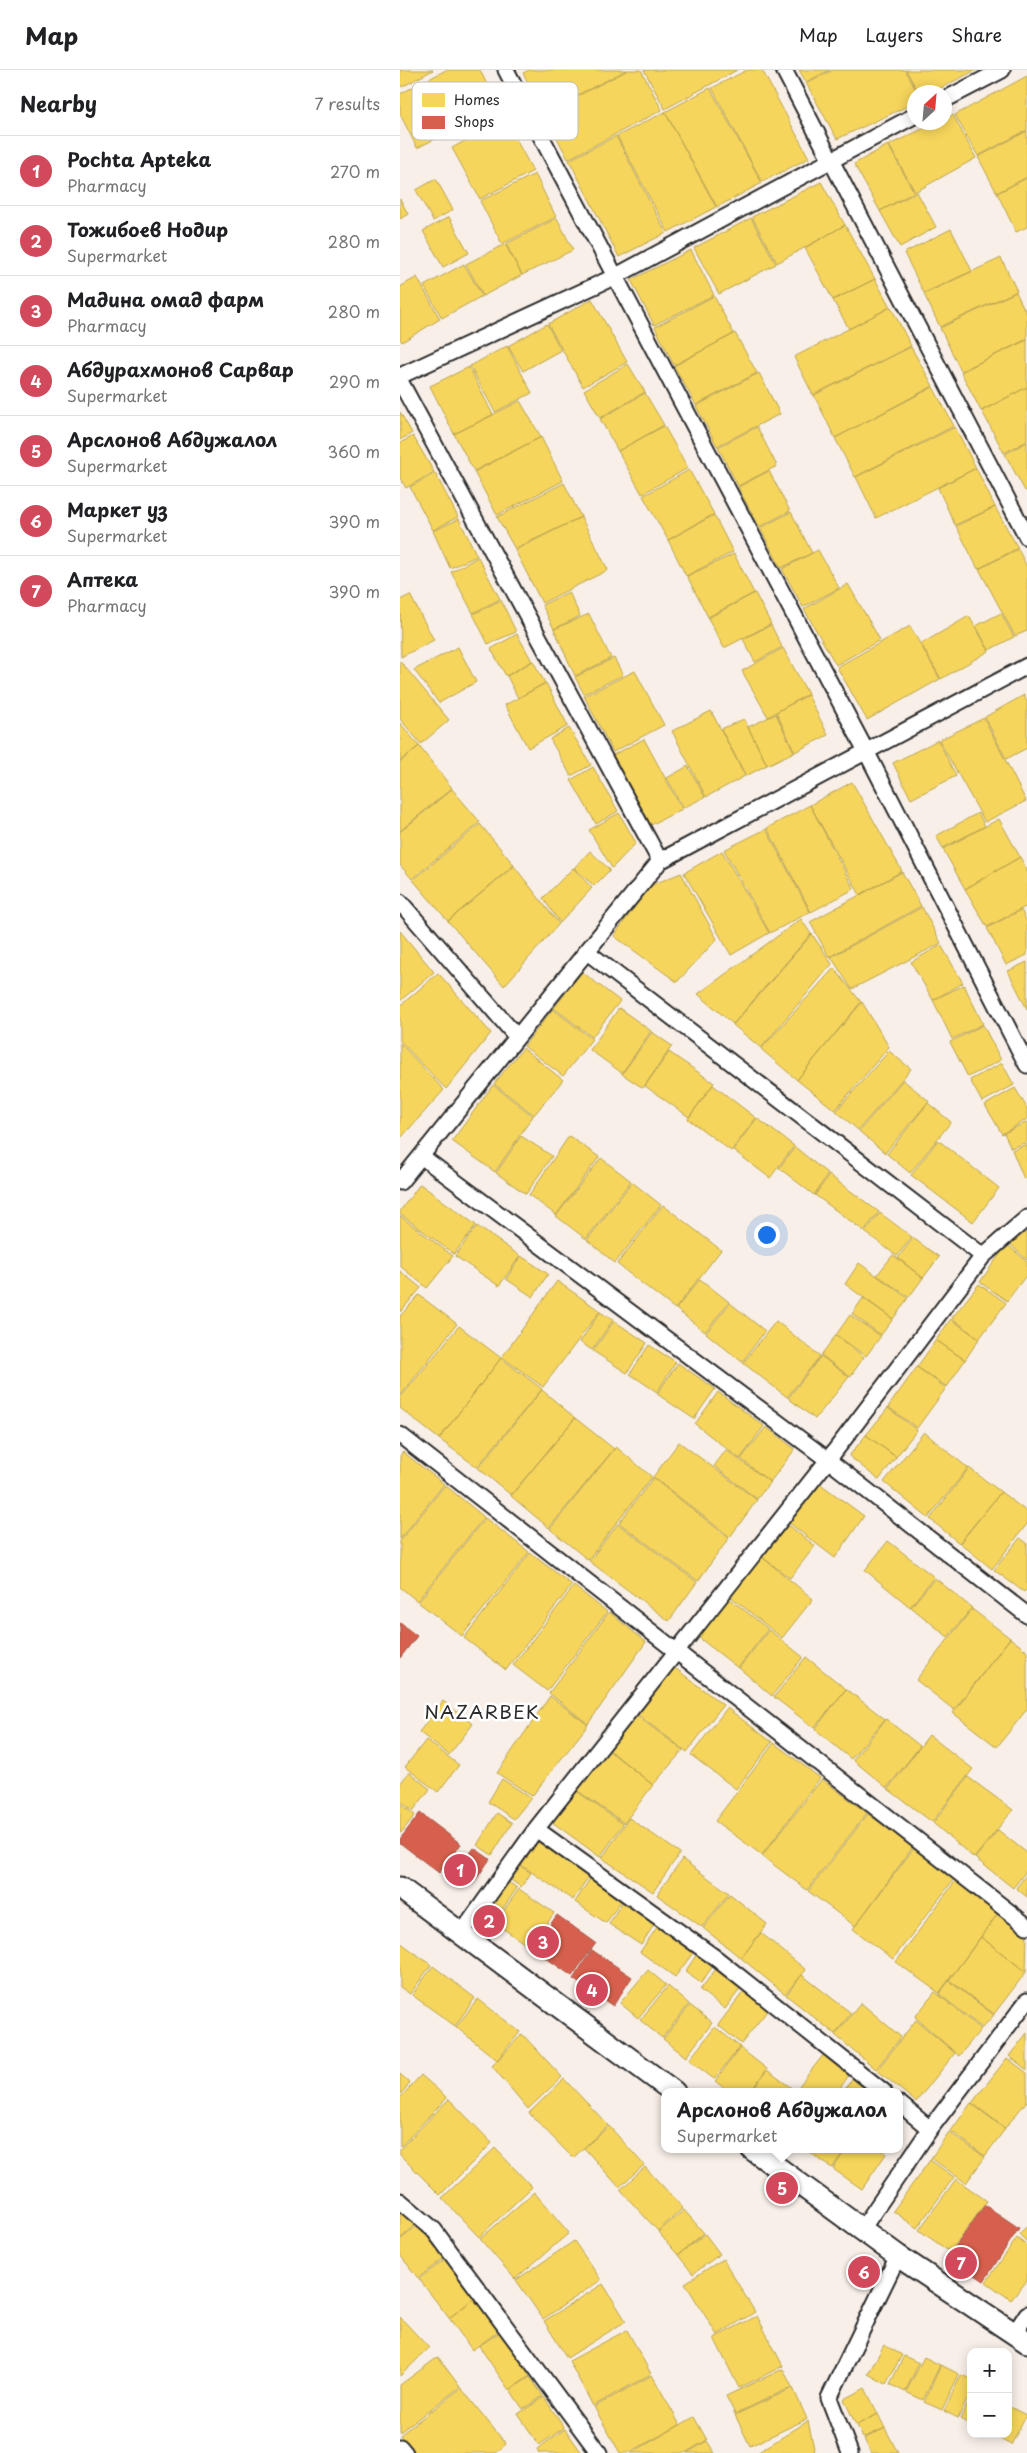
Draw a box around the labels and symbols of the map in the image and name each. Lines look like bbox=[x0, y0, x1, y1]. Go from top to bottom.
legend bbox=[412, 82, 578, 140]
north arrow bbox=[907, 85, 952, 130]
text: Homes bbox=[454, 89, 500, 110]
text: Shops bbox=[454, 111, 494, 132]
your location bbox=[754, 1222, 780, 1248]
district label: NAZARBEK bbox=[424, 1697, 540, 1725]
pin: 1 bbox=[444, 1851, 476, 1889]
pin: 2 bbox=[473, 1902, 505, 1940]
pin: 3 bbox=[527, 1923, 559, 1961]
pin: 4 bbox=[576, 1971, 608, 2009]
pin: 5 bbox=[766, 2169, 798, 2207]
pin: 7 bbox=[945, 2244, 977, 2282]
pin: 6 bbox=[848, 2253, 880, 2291]

